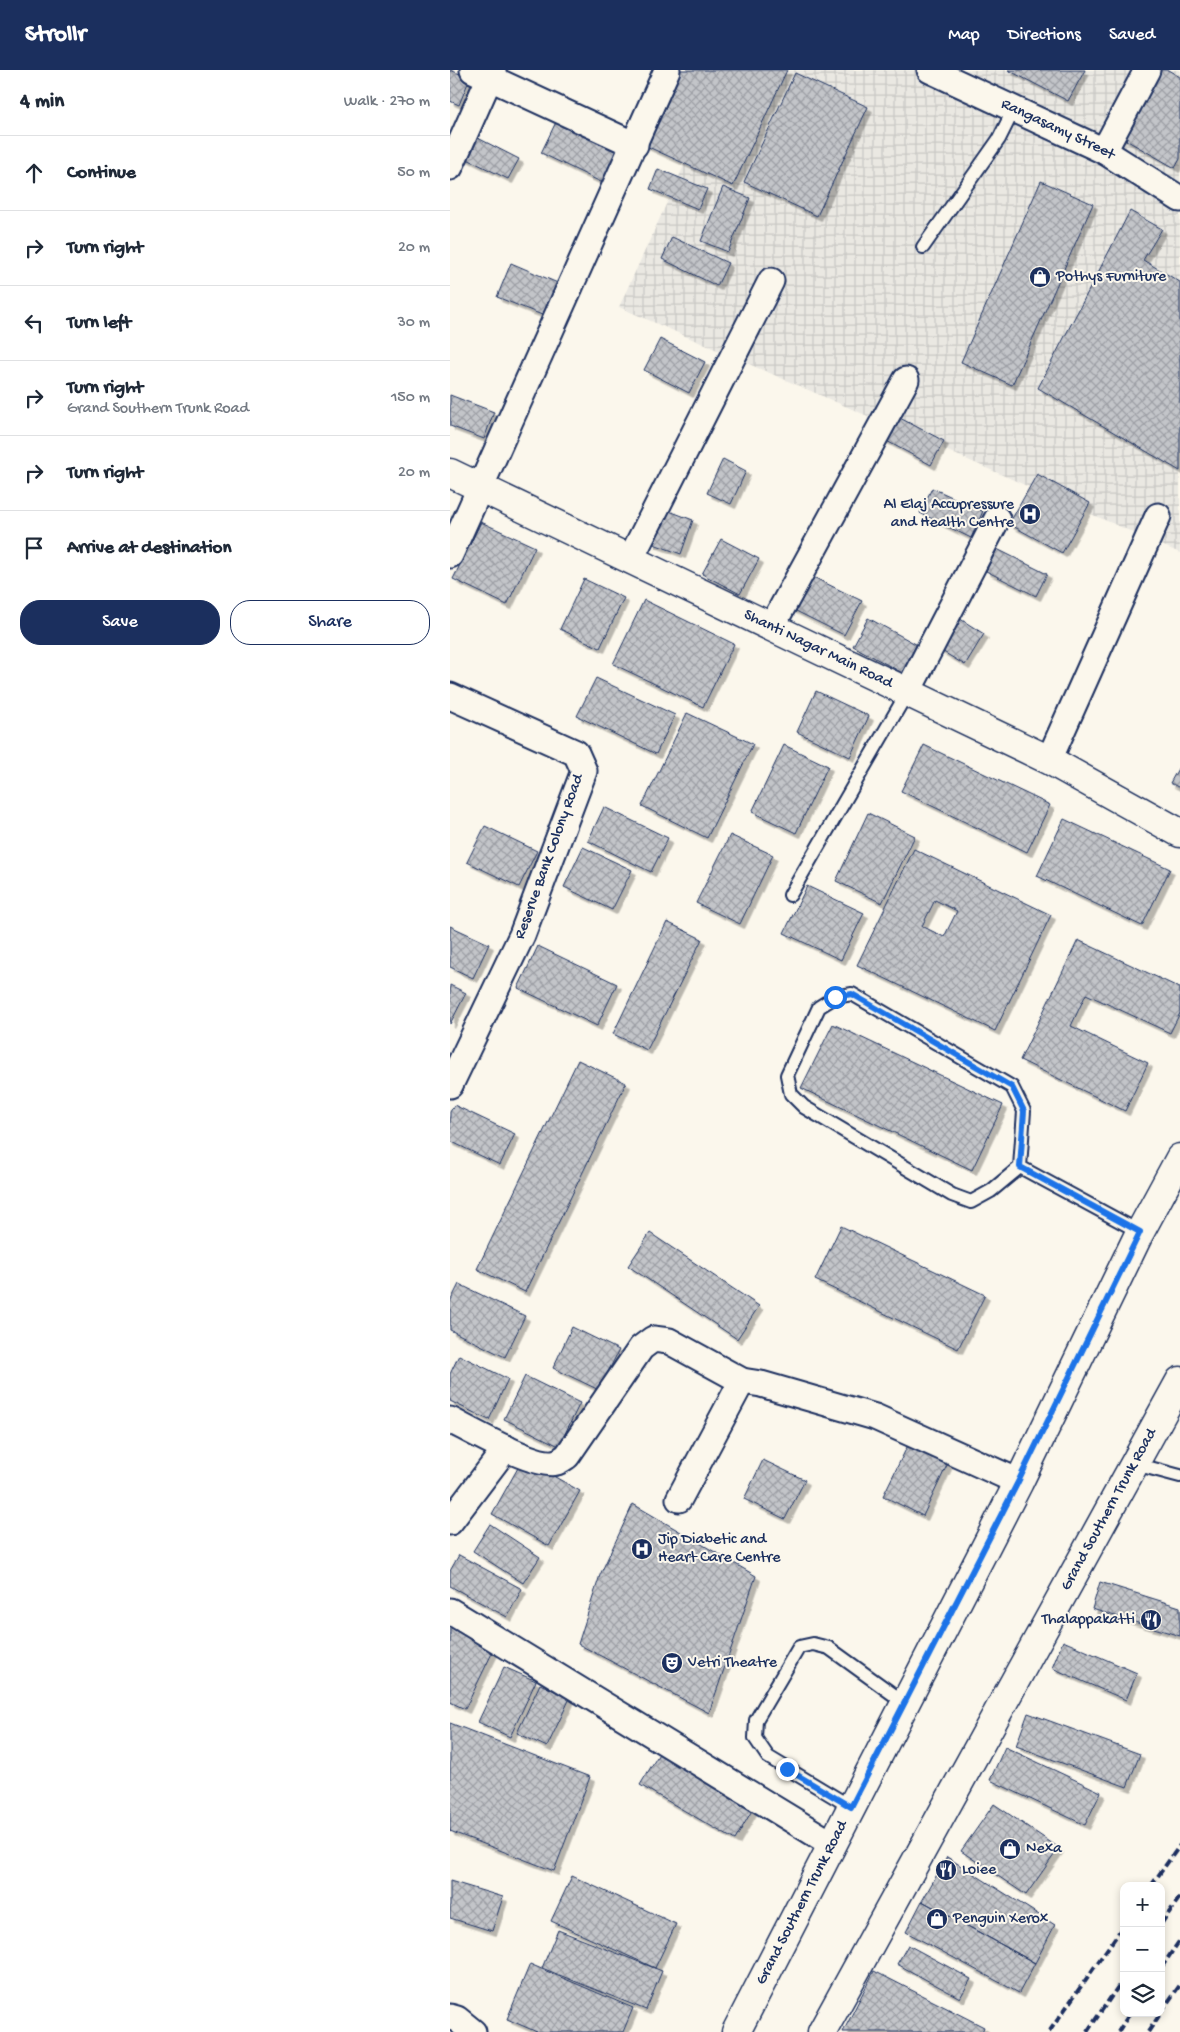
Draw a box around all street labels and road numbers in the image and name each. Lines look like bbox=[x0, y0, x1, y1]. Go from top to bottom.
street label: Rangasamy Street bbox=[998, 95, 1119, 166]
street label: Shanti Nagar Main Road bbox=[740, 606, 897, 694]
street label: Reserve Bank Colony Road bbox=[511, 770, 589, 942]
street label: Grand Southern Trunk Road bbox=[1057, 1424, 1162, 1594]
street label: Grand Southern Trunk Road bbox=[752, 1816, 853, 1988]

